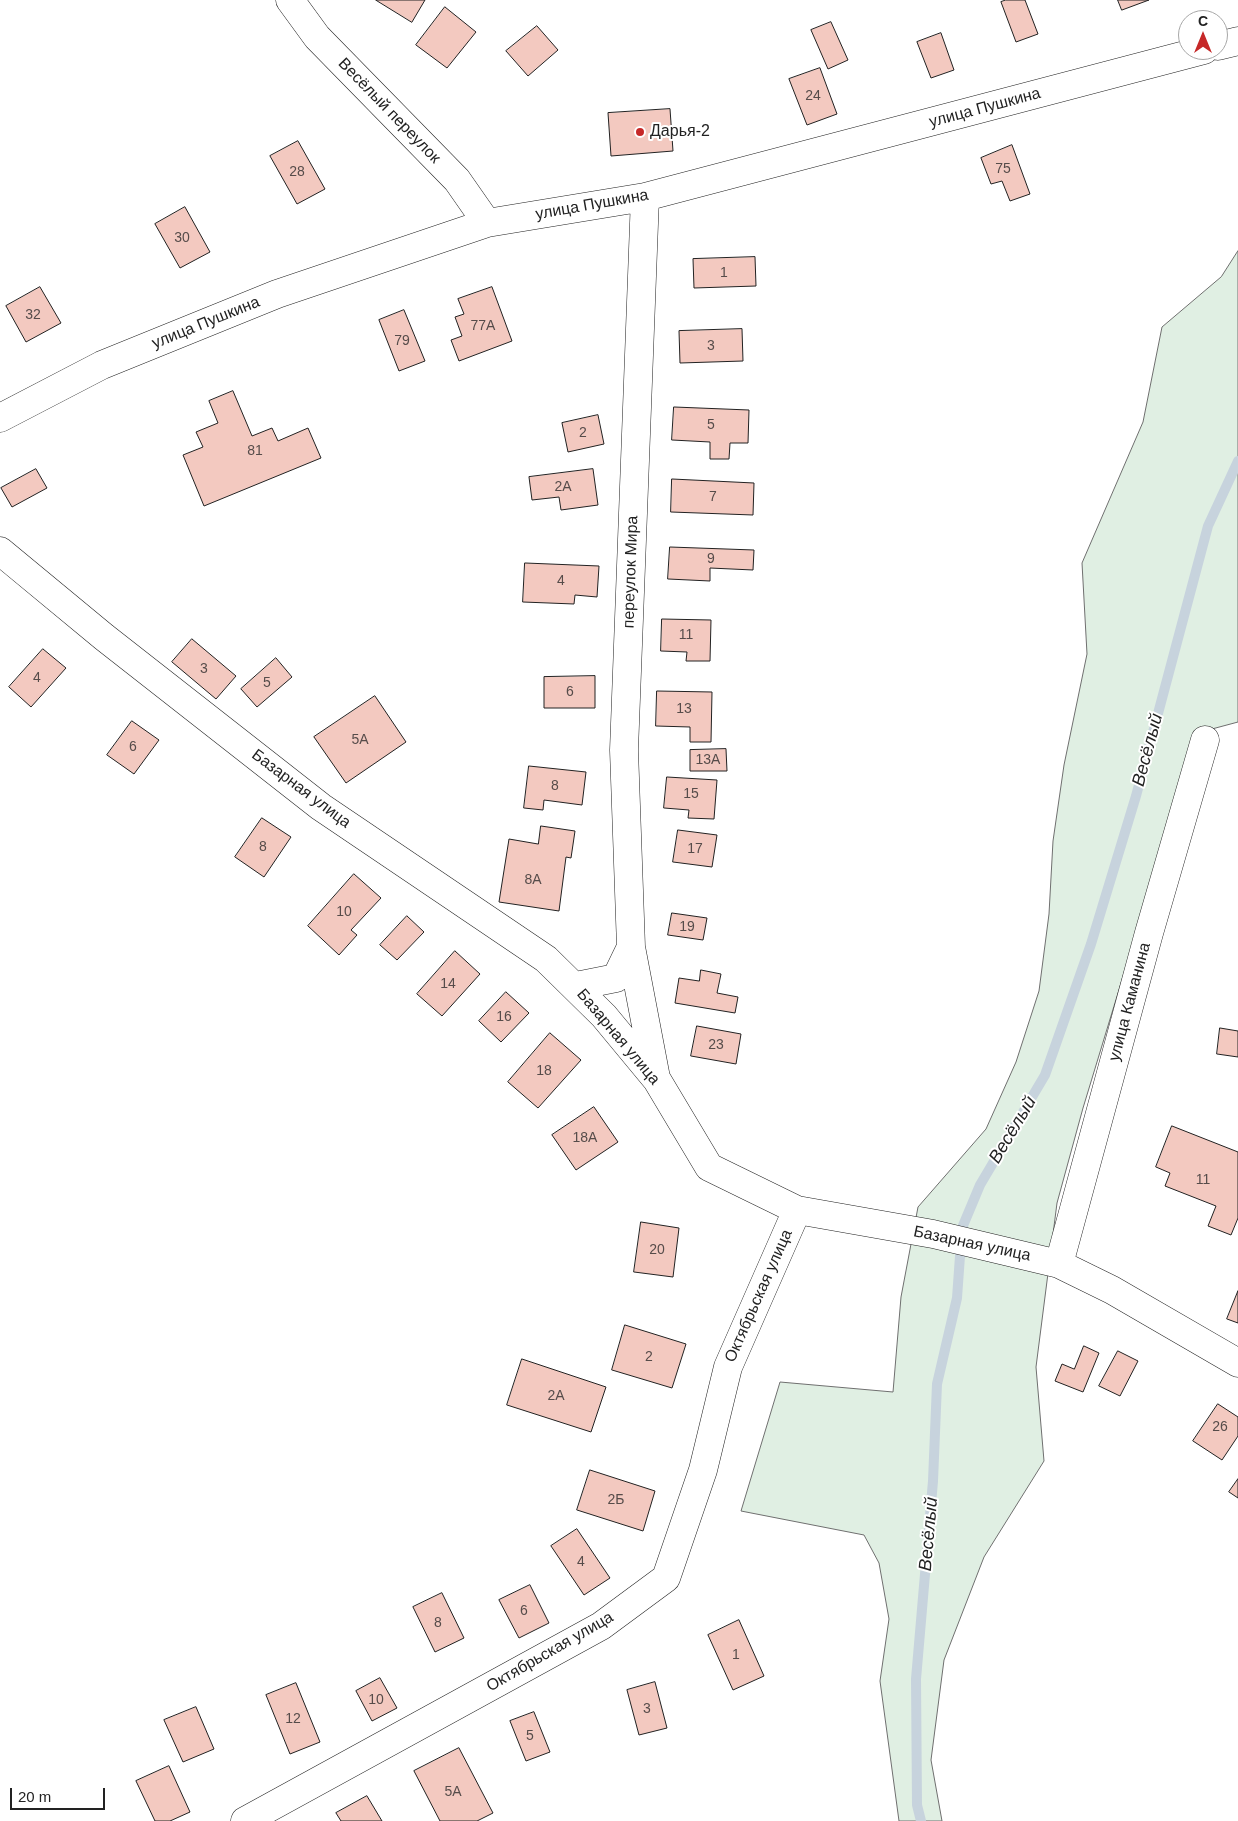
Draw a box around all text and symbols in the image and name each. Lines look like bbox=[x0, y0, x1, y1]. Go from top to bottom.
north arrow bbox=[1178, 10, 1228, 60]
text: С bbox=[1198, 13, 1208, 29]
street label: Весёлый переулок bbox=[334, 54, 444, 168]
street label: улица Пушкина bbox=[927, 84, 1043, 132]
house number: 24 bbox=[805, 88, 821, 104]
place label: Дарья-2 bbox=[650, 122, 710, 142]
marker: Дарья-2 bbox=[634, 126, 646, 138]
house number: 75 bbox=[995, 161, 1011, 177]
house number: 28 bbox=[289, 164, 305, 180]
street label: улица Пушкина bbox=[534, 186, 650, 224]
house number: 30 bbox=[174, 230, 190, 246]
house number: 1 bbox=[720, 265, 728, 281]
street label: улица Пушкина bbox=[149, 293, 263, 353]
house number: 32 bbox=[25, 307, 41, 323]
house number: 77А bbox=[471, 318, 495, 334]
house number: 79 bbox=[394, 333, 410, 349]
house number: 3 bbox=[707, 338, 715, 354]
house number: 5 bbox=[707, 417, 715, 433]
house number: 2 bbox=[579, 425, 587, 441]
house number: 81 bbox=[247, 443, 263, 459]
house number: 2А bbox=[554, 479, 572, 495]
house number: 7 bbox=[709, 489, 717, 505]
street label: переулок Мира bbox=[619, 515, 643, 629]
house number: 9 bbox=[707, 551, 715, 567]
house number: 4 bbox=[557, 573, 565, 589]
house number: 11 bbox=[679, 627, 693, 643]
house number: 3 bbox=[200, 661, 208, 677]
house number: 4 bbox=[33, 670, 41, 686]
house number: 5 bbox=[263, 675, 271, 691]
house number: 6 bbox=[566, 684, 574, 700]
house number: 13 bbox=[676, 701, 692, 717]
water label: Весёлый bbox=[1128, 711, 1168, 789]
house number: 5А bbox=[351, 732, 369, 748]
house number: 6 bbox=[129, 739, 137, 755]
street label: Базарная улица bbox=[248, 745, 354, 833]
house number: 13А bbox=[696, 752, 720, 768]
house number: 8 bbox=[551, 778, 559, 794]
house number: 15 bbox=[683, 786, 699, 802]
house number: 8 bbox=[259, 839, 267, 855]
house number: 17 bbox=[687, 841, 703, 857]
house number: 8А bbox=[524, 872, 542, 888]
house number: 10 bbox=[336, 904, 352, 920]
house number: 19 bbox=[679, 919, 695, 935]
street label: улица Каманина bbox=[1105, 941, 1155, 1063]
house number: 14 bbox=[440, 976, 456, 992]
street label: Базарная улица bbox=[572, 985, 664, 1089]
house number: 16 bbox=[496, 1009, 512, 1025]
house number: 23 bbox=[708, 1037, 724, 1053]
house number: 18 bbox=[536, 1063, 552, 1079]
water label: Весёлый bbox=[985, 1093, 1041, 1167]
house number: 18А bbox=[573, 1130, 597, 1146]
house number: 11 bbox=[1196, 1172, 1210, 1188]
street label: Базарная улица bbox=[912, 1222, 1032, 1266]
street label: Октябрьская улица bbox=[721, 1227, 797, 1365]
house number: 20 bbox=[649, 1242, 665, 1258]
house number: 2 bbox=[645, 1349, 653, 1365]
house number: 2А bbox=[547, 1388, 565, 1404]
house number: 26 bbox=[1212, 1419, 1228, 1435]
house number: 2Б bbox=[608, 1492, 624, 1508]
water label: Весёлый bbox=[915, 1496, 943, 1572]
house number: 4 bbox=[577, 1554, 585, 1570]
house number: 6 bbox=[520, 1603, 528, 1619]
street label: Октябрьская улица bbox=[483, 1608, 617, 1696]
house number: 8 bbox=[434, 1615, 442, 1631]
house number: 1 bbox=[732, 1647, 740, 1663]
house number: 10 bbox=[368, 1692, 384, 1708]
house number: 3 bbox=[643, 1701, 651, 1717]
house number: 12 bbox=[285, 1711, 301, 1727]
house number: 5 bbox=[526, 1728, 534, 1744]
scale bar bbox=[12, 1778, 108, 1810]
house number: 5А bbox=[444, 1784, 462, 1800]
text: 20 m bbox=[18, 1788, 51, 1805]

